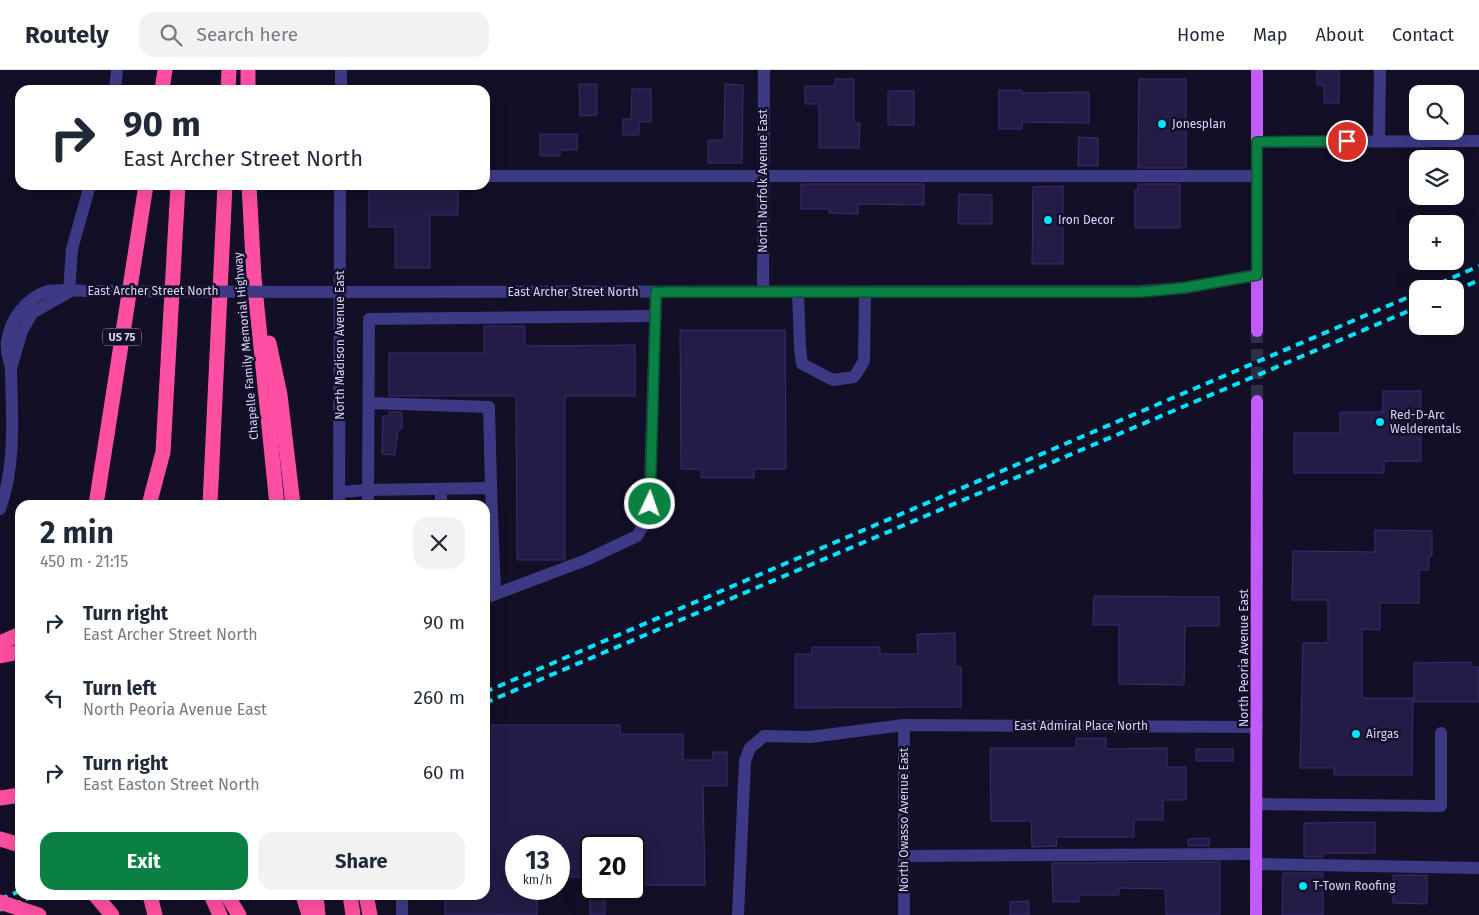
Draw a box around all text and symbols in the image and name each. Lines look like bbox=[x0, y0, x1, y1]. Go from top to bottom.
search box bbox=[139, 12, 489, 57]
text: Routely bbox=[25, 21, 109, 49]
icon: search bbox=[157, 21, 185, 49]
text: Search here bbox=[197, 23, 298, 46]
text: Home bbox=[1177, 24, 1225, 46]
text: Map bbox=[1253, 24, 1287, 46]
text: About bbox=[1315, 24, 1364, 46]
text: Contact bbox=[1392, 24, 1454, 46]
map controls bbox=[1409, 85, 1464, 335]
button: search bbox=[1409, 85, 1464, 140]
text: 90 m bbox=[123, 103, 201, 145]
icon: right bbox=[40, 105, 105, 170]
street label: North Norfolk Avenue East bbox=[756, 109, 770, 253]
place label: Jonesplan bbox=[1172, 117, 1226, 131]
marker: Jonesplan bbox=[1156, 118, 1168, 130]
pin bbox=[1326, 120, 1368, 162]
icon: arrive bbox=[1333, 127, 1361, 155]
text: East Archer Street North bbox=[123, 145, 363, 172]
button: layers bbox=[1409, 150, 1464, 205]
place label: Iron Decor bbox=[1058, 213, 1115, 227]
marker: Iron Decor bbox=[1042, 214, 1054, 226]
button: + bbox=[1409, 215, 1464, 270]
street label: Chapelle Family Memorial Highway bbox=[231, 252, 261, 440]
street label: North Madison Avenue East bbox=[333, 270, 347, 420]
button: − bbox=[1409, 280, 1464, 335]
street label: East Archer Street North bbox=[87, 284, 219, 298]
street label: East Archer Street North bbox=[507, 285, 639, 299]
road number: US 75 bbox=[103, 328, 141, 346]
place label: Red-D-Arc Welderentals bbox=[1390, 408, 1462, 436]
marker: Red-D-Arc Welderentals bbox=[1374, 416, 1386, 428]
position arrow bbox=[623, 477, 675, 529]
text: 2 min bbox=[40, 515, 114, 551]
button: close bbox=[413, 517, 465, 569]
text: 450 m · 21:15 bbox=[40, 552, 128, 571]
street label: North Peoria Avenue East bbox=[1237, 588, 1251, 727]
text: Turn right bbox=[83, 602, 168, 625]
icon: right bbox=[40, 609, 68, 637]
text: 90 m bbox=[423, 611, 465, 634]
text: East Archer Street North bbox=[83, 625, 258, 644]
text: Turn left bbox=[83, 677, 157, 700]
icon: left bbox=[40, 684, 68, 712]
text: 260 m bbox=[414, 686, 465, 709]
text: North Peoria Avenue East bbox=[83, 700, 267, 719]
street label: East Admiral Place North bbox=[1014, 719, 1148, 733]
place label: Airgas bbox=[1366, 727, 1399, 741]
marker: Airgas bbox=[1350, 728, 1362, 740]
street label: North Owasso Avenue East bbox=[897, 747, 911, 892]
text: Turn right bbox=[83, 752, 168, 775]
icon: right bbox=[40, 759, 68, 787]
text: 60 m bbox=[423, 761, 465, 784]
text: East Easton Street North bbox=[83, 775, 260, 794]
button: Exit bbox=[40, 832, 248, 890]
button: Share bbox=[258, 832, 465, 890]
speed limit sign: 20 bbox=[580, 835, 645, 900]
text: 13 bbox=[525, 846, 550, 876]
text: km/h bbox=[523, 873, 552, 887]
place label: T-Town Roofing bbox=[1313, 879, 1396, 893]
marker: T-Town Roofing bbox=[1297, 880, 1309, 892]

